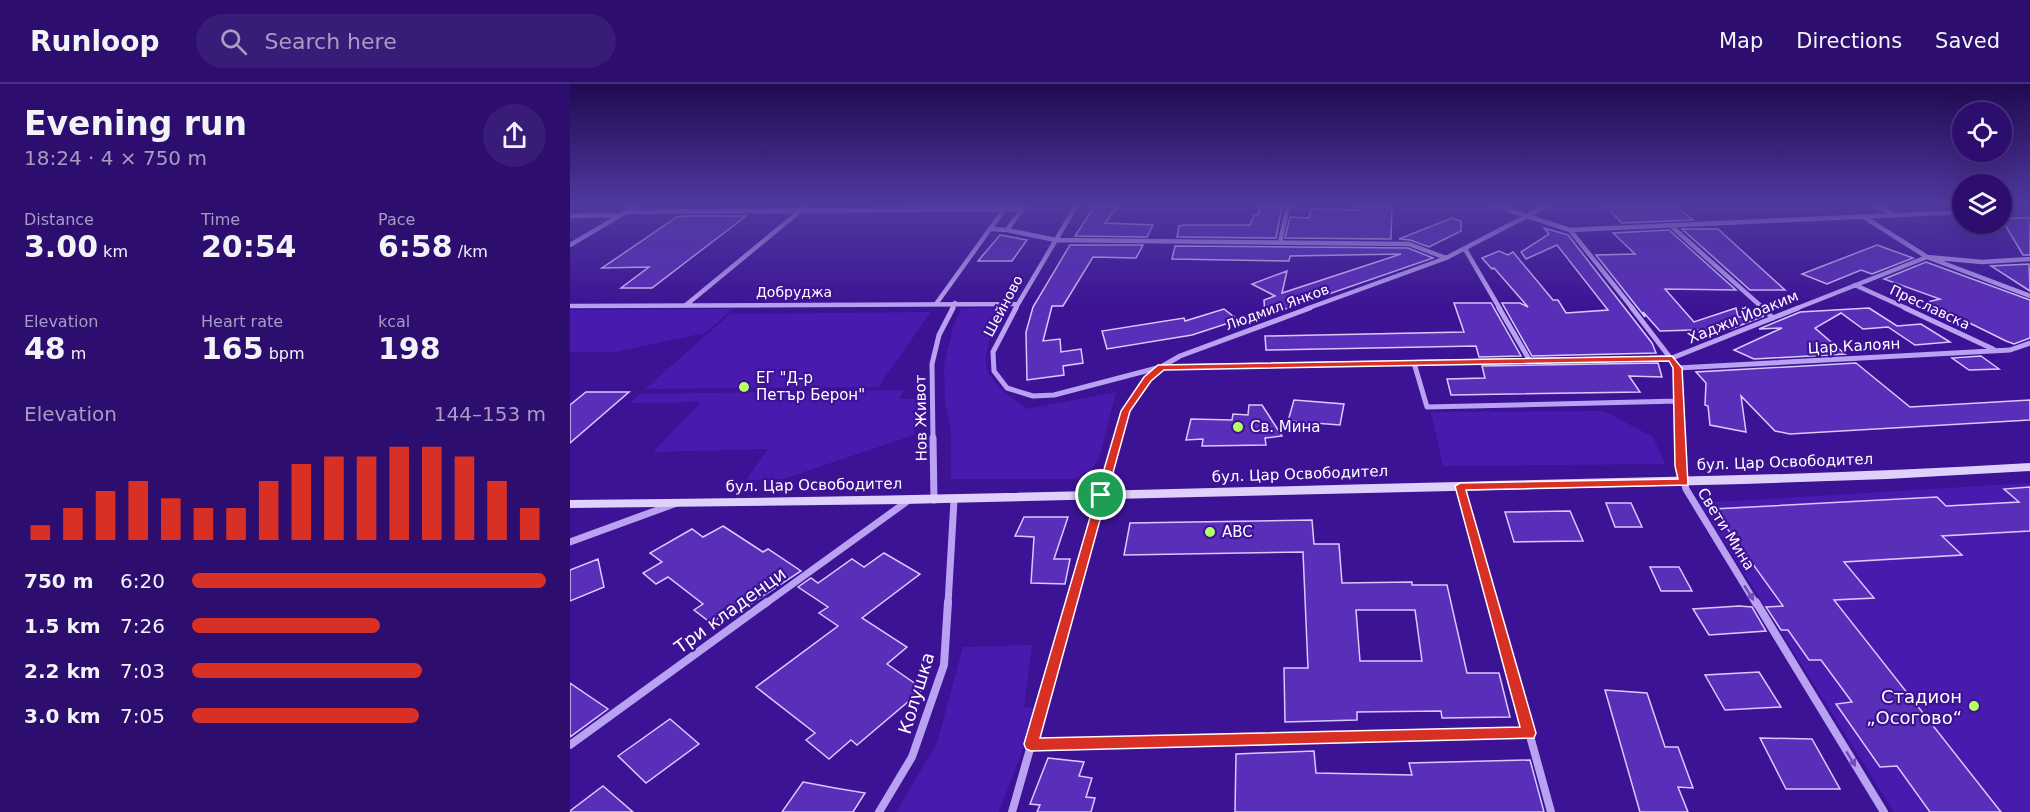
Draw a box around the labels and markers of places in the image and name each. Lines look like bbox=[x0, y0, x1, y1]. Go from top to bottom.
place label: ЕГ "Д-р Петър Берон" bbox=[756, 369, 865, 404]
marker: ЕГ "Д-р Петър Берон" bbox=[737, 380, 751, 394]
place label: Св. Мина bbox=[1250, 418, 1321, 436]
marker: Св. Мина bbox=[1231, 420, 1245, 434]
pin bbox=[1075, 469, 1126, 520]
place label: ABC bbox=[1222, 523, 1253, 541]
marker: ABC bbox=[1203, 525, 1217, 539]
place label: Стадион „Осогово“ bbox=[1866, 686, 1962, 728]
marker: Стадион „Осогово“ bbox=[1967, 699, 1981, 713]

